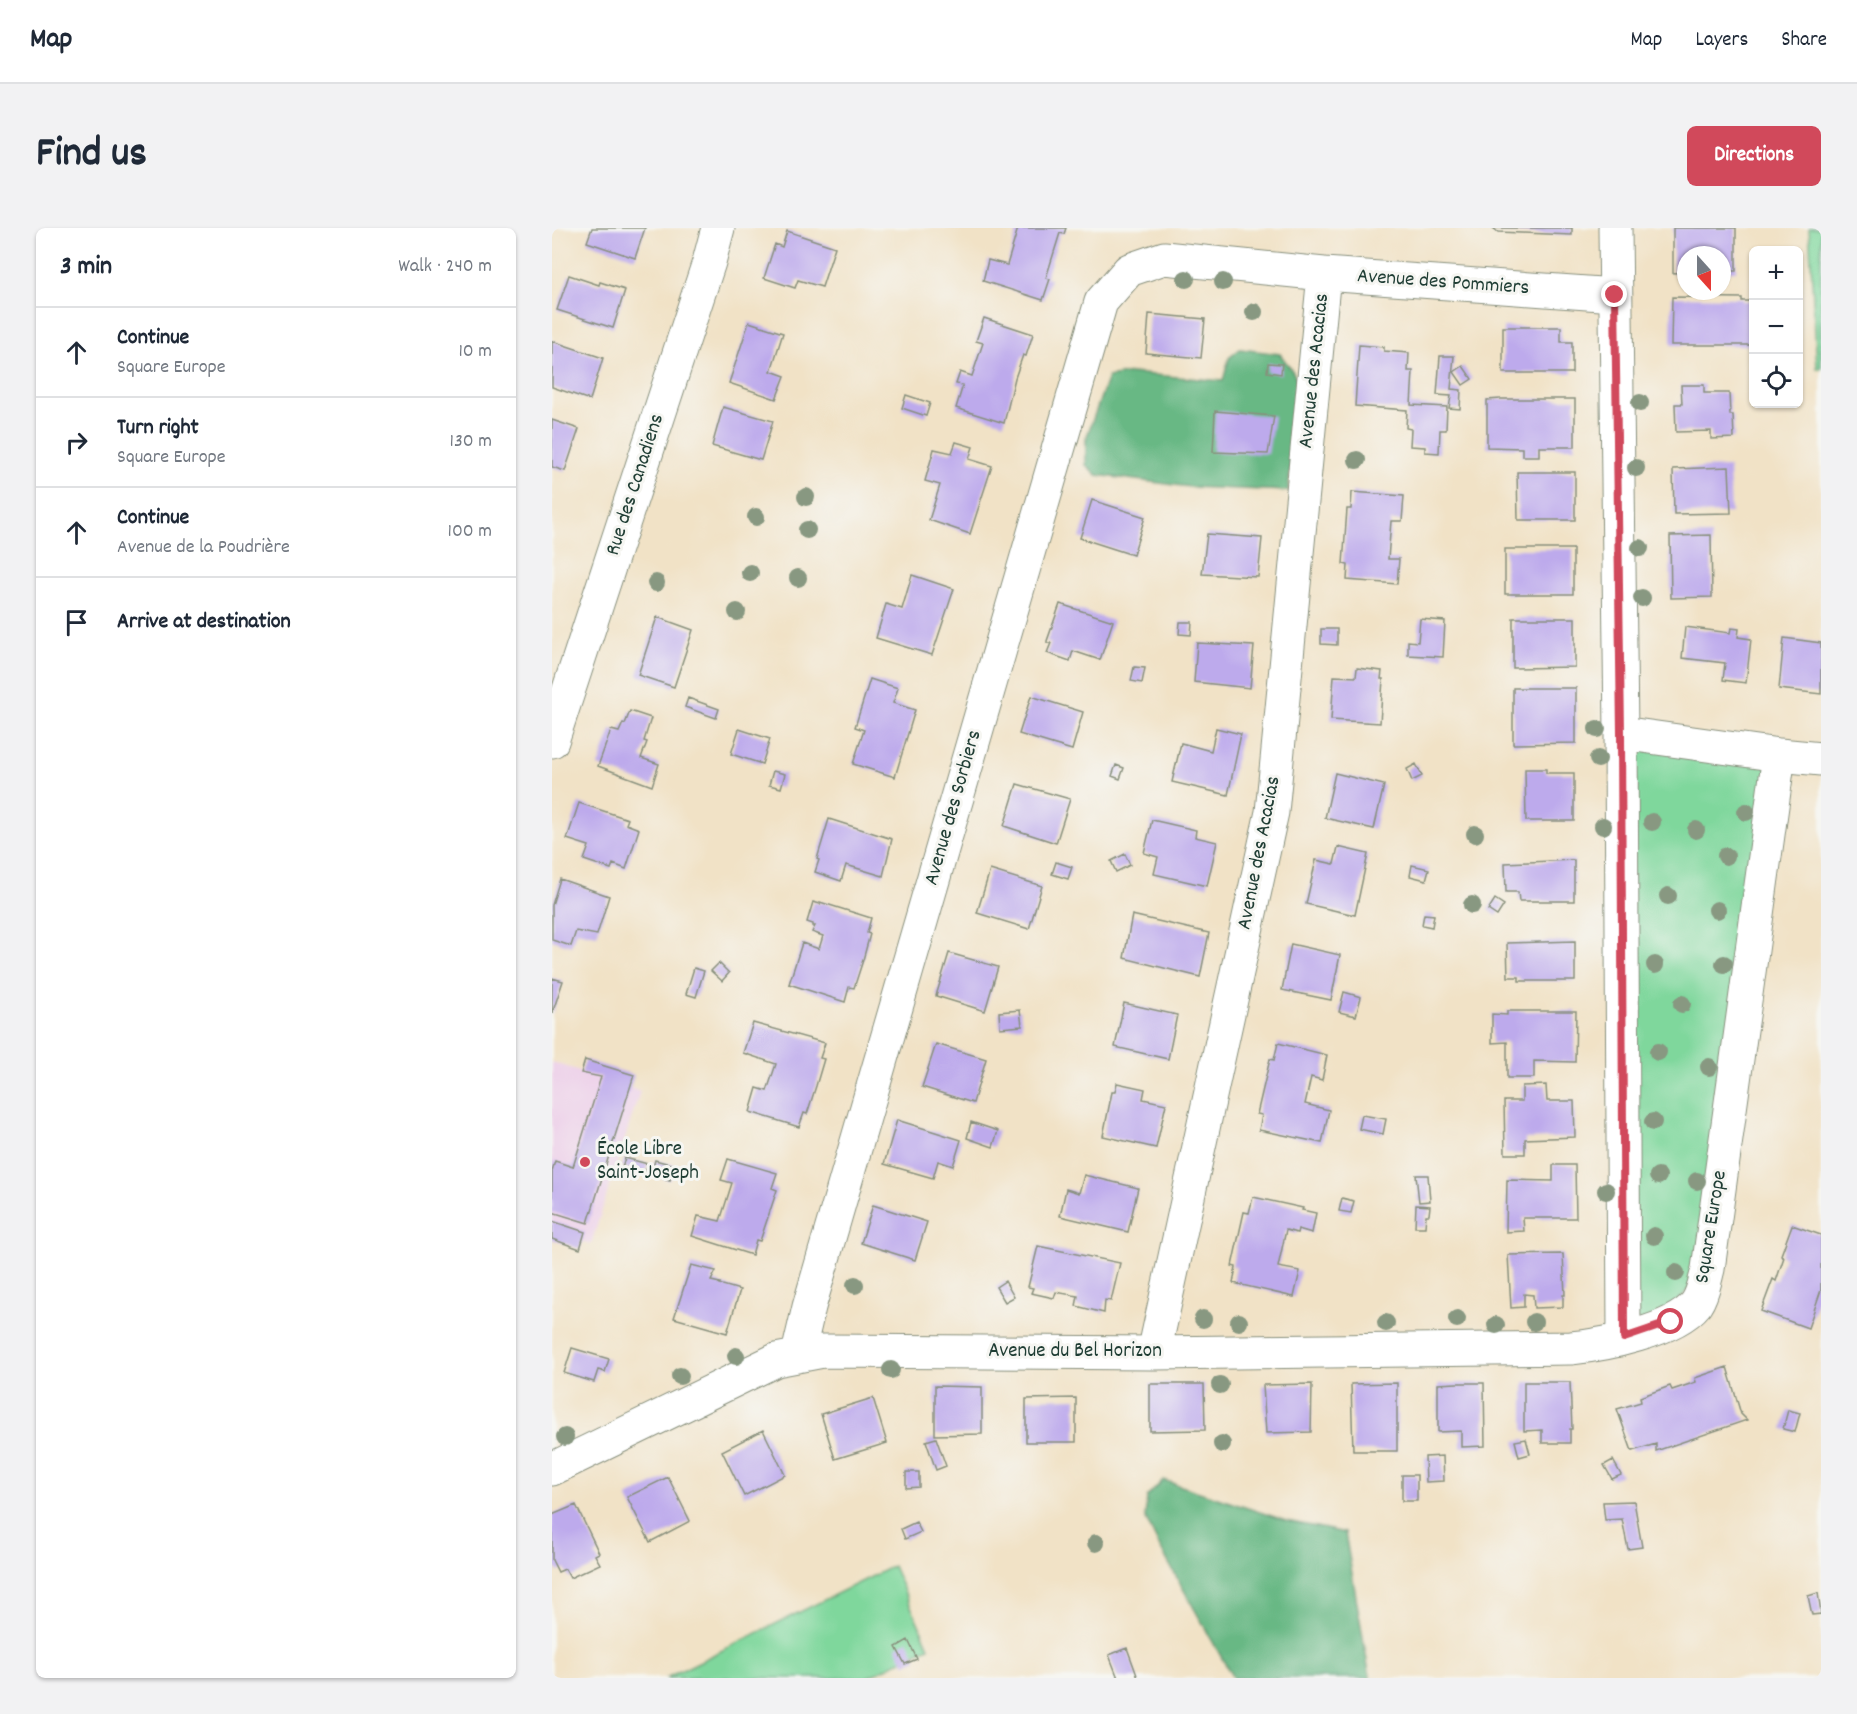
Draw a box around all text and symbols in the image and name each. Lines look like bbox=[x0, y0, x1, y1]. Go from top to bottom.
text: Map bbox=[30, 21, 72, 61]
text: Map bbox=[1631, 26, 1662, 56]
text: Layers bbox=[1695, 26, 1748, 56]
text: Share bbox=[1781, 26, 1827, 56]
text: Find us bbox=[36, 126, 147, 186]
button: Directions bbox=[1687, 126, 1821, 186]
north arrow bbox=[1677, 246, 1731, 300]
map controls bbox=[1749, 246, 1803, 408]
button: + bbox=[1749, 246, 1803, 300]
text: 3 min bbox=[60, 249, 112, 286]
text: Walk · 240 m bbox=[398, 253, 492, 281]
street label: Avenue des Pommiers bbox=[1356, 262, 1530, 304]
route end bbox=[1601, 281, 1627, 307]
street label: Avenue des Acacias bbox=[1292, 292, 1338, 450]
button: − bbox=[1749, 300, 1803, 354]
text: Continue bbox=[117, 323, 189, 354]
icon: ahead bbox=[60, 336, 93, 369]
text: 10 m bbox=[458, 338, 492, 366]
text: Square Europe bbox=[117, 354, 226, 382]
button: locate bbox=[1749, 354, 1803, 408]
street label: Rue des Canadiens bbox=[599, 410, 673, 560]
text: Turn right bbox=[117, 413, 199, 444]
icon: right bbox=[60, 426, 93, 459]
text: 130 m bbox=[450, 428, 492, 456]
text: Square Europe bbox=[117, 444, 226, 472]
text: Continue bbox=[117, 503, 189, 534]
icon: ahead bbox=[60, 516, 93, 549]
text: 100 m bbox=[448, 518, 492, 546]
text: Avenue de la Poudrière bbox=[117, 534, 290, 562]
icon: arrive bbox=[60, 606, 93, 639]
text: Arrive at destination bbox=[117, 607, 291, 638]
street label: Avenue des Sorbiers bbox=[917, 727, 991, 889]
street label: Avenue des Acacias bbox=[1230, 774, 1290, 932]
place label: École Libre Saint-Joseph bbox=[597, 1135, 699, 1189]
marker: École Libre Saint-Joseph bbox=[578, 1155, 592, 1169]
street label: Square Europe bbox=[1688, 1168, 1736, 1286]
route start bbox=[1657, 1308, 1683, 1334]
street label: Avenue du Bel Horizon bbox=[988, 1337, 1162, 1367]

